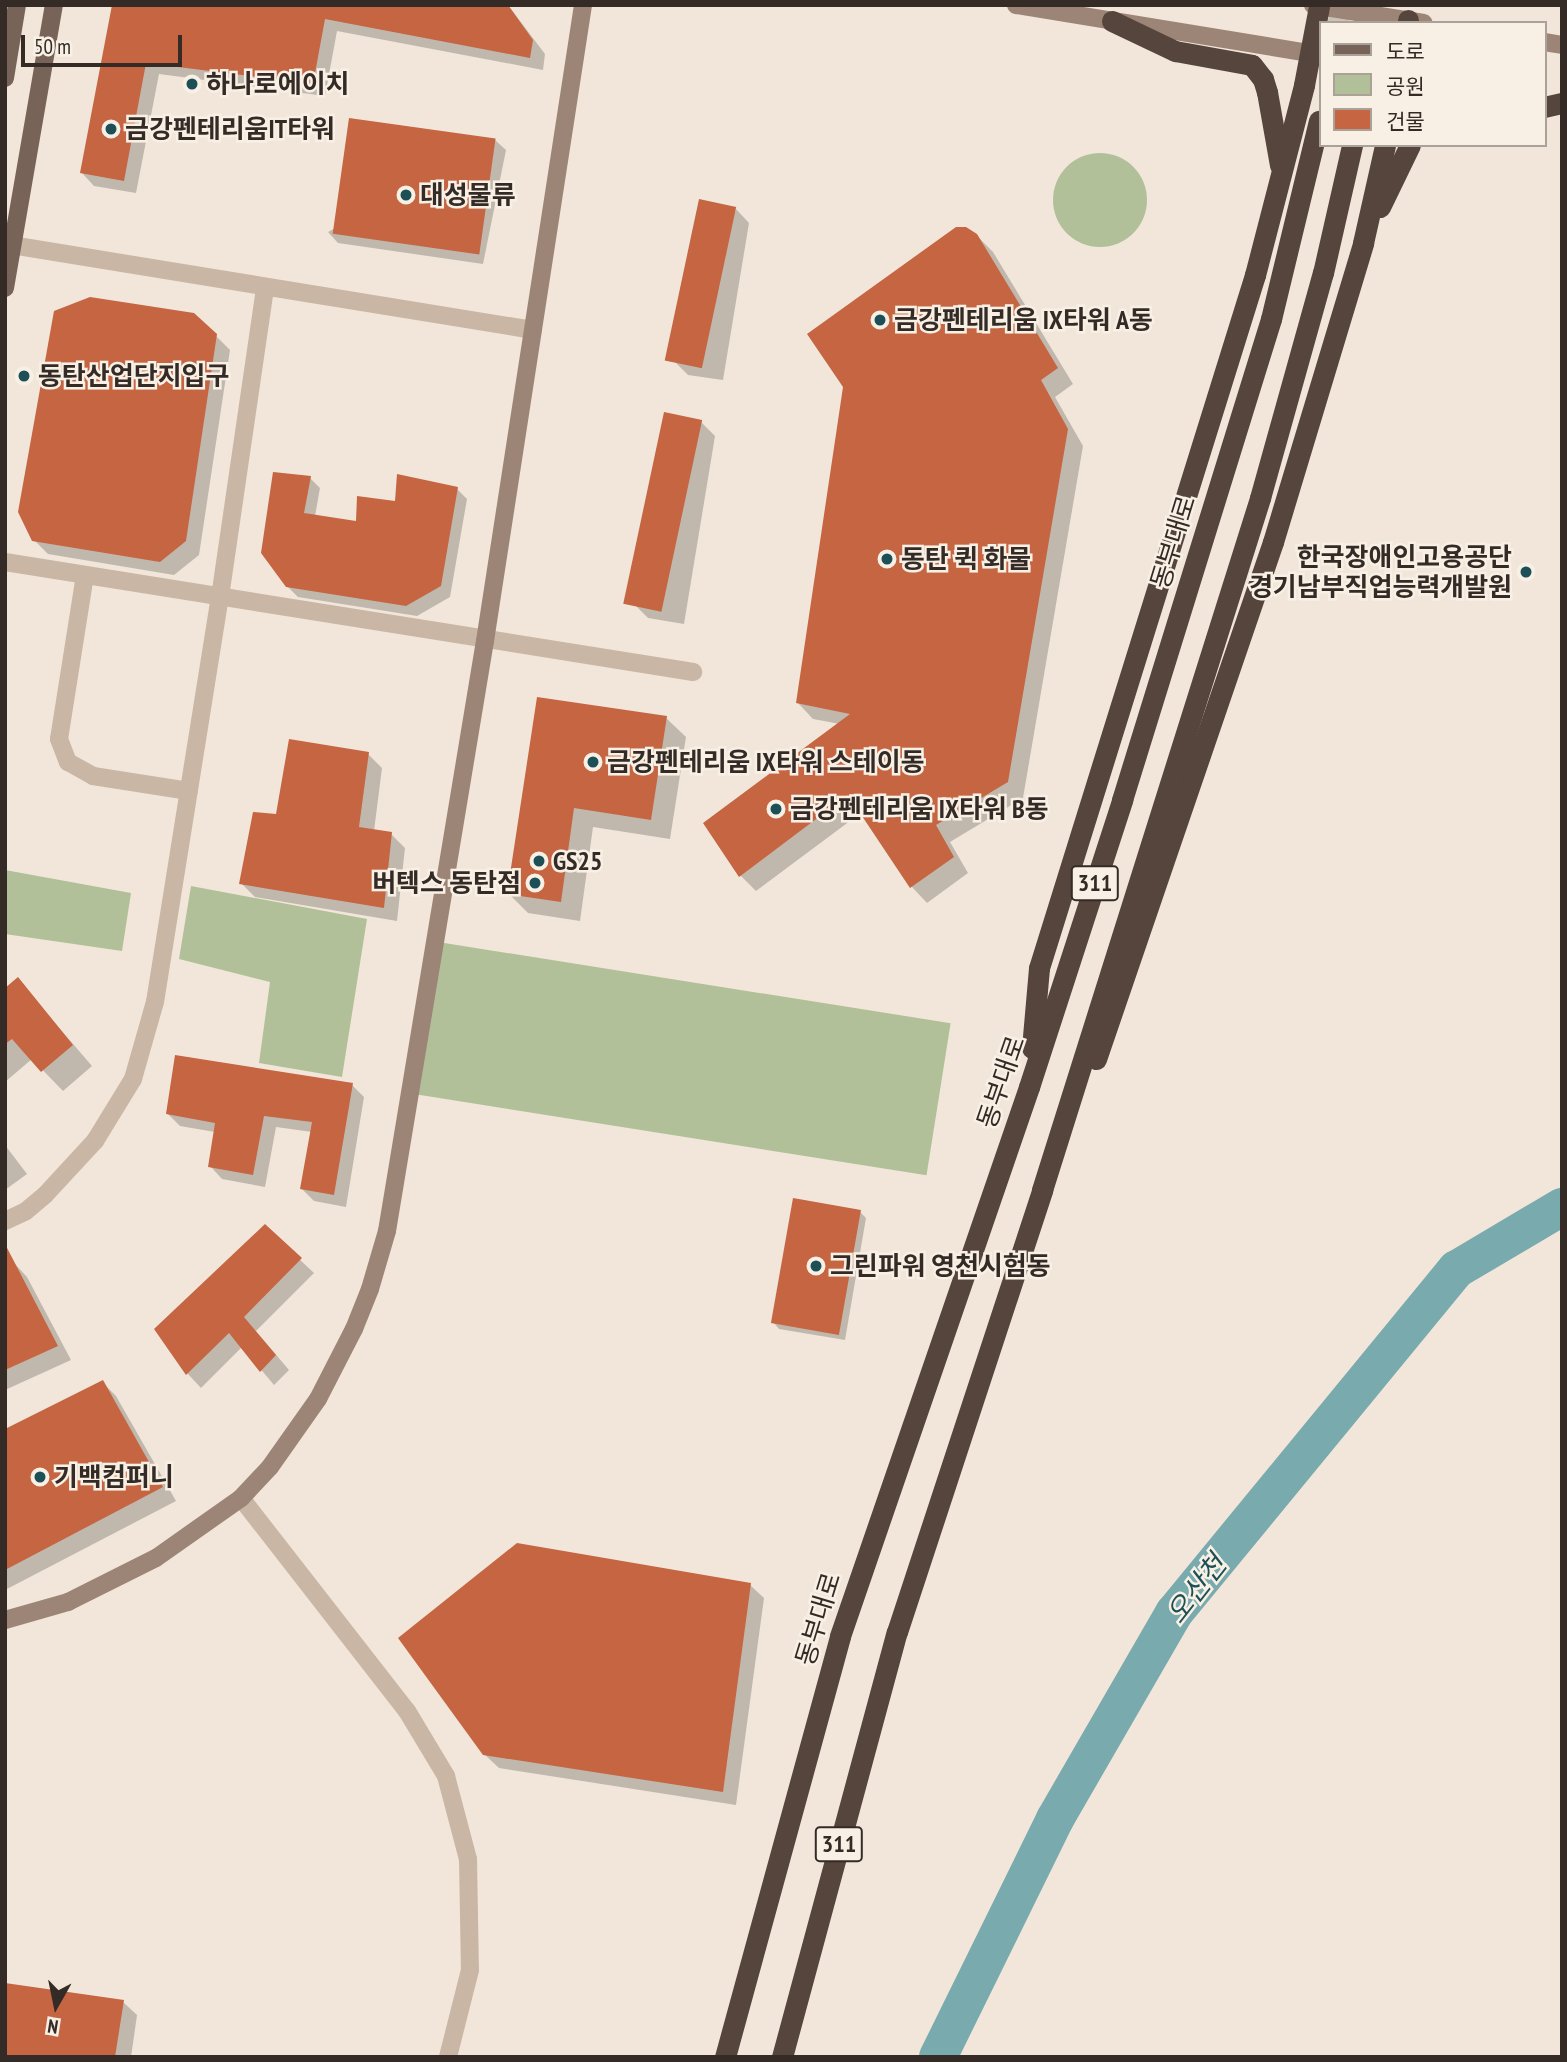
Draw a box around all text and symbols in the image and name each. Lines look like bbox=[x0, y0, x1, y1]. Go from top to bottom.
scale bar bbox=[24, 21, 186, 65]
legend bbox=[1318, 21, 1546, 147]
text: 50 m bbox=[34, 33, 71, 60]
text: 도로 bbox=[1386, 38, 1425, 65]
place label: 하나로에이치 bbox=[206, 68, 350, 100]
text: 공원 bbox=[1386, 73, 1425, 100]
marker: 하나로에이치 bbox=[184, 76, 200, 92]
text: 건물 bbox=[1386, 108, 1425, 135]
place label: 금강펜테리움IT타워 bbox=[125, 113, 335, 145]
marker: 금강펜테리움IT타워 bbox=[103, 121, 119, 137]
place label: 대성물류 bbox=[420, 179, 516, 211]
marker: 대성물류 bbox=[398, 187, 414, 203]
place label: 금강펜테리움 IX타워 A동 bbox=[894, 304, 1153, 336]
marker: 금강펜테리움 IX타워 A동 bbox=[872, 312, 888, 328]
place label: 동탄산업단지입구 bbox=[38, 360, 229, 392]
marker: 동탄산업단지입구 bbox=[16, 368, 32, 384]
street label: 동부대로 bbox=[1144, 492, 1202, 592]
place label: 한국장애인고용공단 경기남부직업능력개발원 bbox=[1249, 541, 1512, 602]
place label: 동탄 퀵 화물 bbox=[901, 543, 1031, 575]
marker: 동탄 퀵 화물 bbox=[879, 551, 895, 567]
marker: 한국장애인고용공단 경기남부직업능력개발원 bbox=[1518, 564, 1534, 580]
place label: 금강펜테리움 IX타워 스테이동 bbox=[607, 746, 925, 778]
marker: 금강펜테리움 IX타워 스테이동 bbox=[585, 754, 601, 770]
place label: 금강펜테리움 IX타워 B동 bbox=[790, 793, 1049, 825]
marker: 금강펜테리움 IX타워 B동 bbox=[768, 801, 784, 817]
place label: GS25 bbox=[553, 845, 602, 877]
marker: GS25 bbox=[531, 853, 547, 869]
road number: 311 bbox=[1070, 862, 1120, 903]
place label: 버텍스 동탄점 bbox=[372, 867, 521, 899]
marker: 버텍스 동탄점 bbox=[527, 875, 543, 891]
street label: 동부대로 bbox=[971, 1032, 1031, 1132]
place label: 그린파워 영천시험동 bbox=[830, 1250, 1051, 1282]
marker: 그린파워 영천시험동 bbox=[808, 1258, 824, 1274]
place label: 기백컴퍼니 bbox=[54, 1461, 174, 1493]
marker: 기백컴퍼니 bbox=[32, 1469, 48, 1485]
water label: 오산천 bbox=[1159, 1548, 1233, 1630]
street label: 동부대로 bbox=[789, 1569, 847, 1669]
road number: 311 bbox=[814, 1824, 864, 1865]
north arrow bbox=[21, 1971, 91, 2041]
text: N bbox=[46, 2014, 60, 2039]

